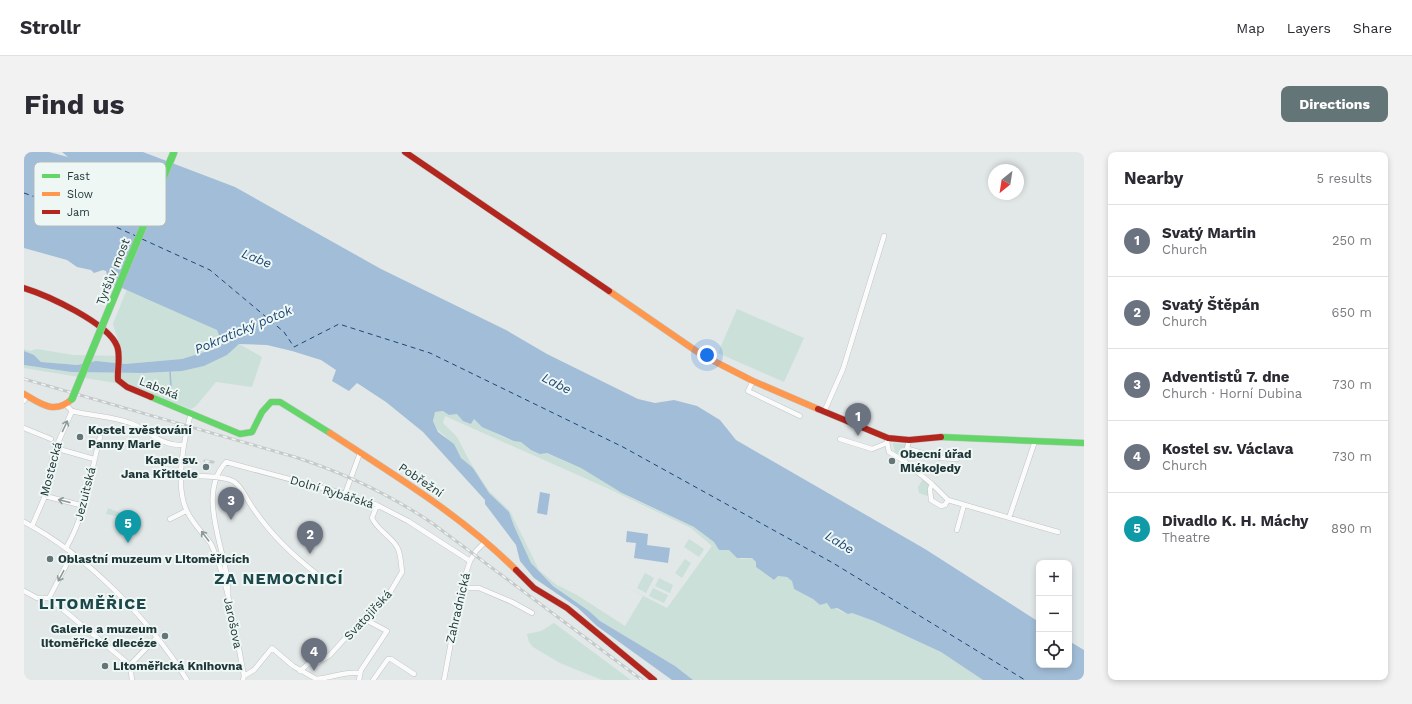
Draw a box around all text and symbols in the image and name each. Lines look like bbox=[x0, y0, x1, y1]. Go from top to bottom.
text: Strollr bbox=[20, 16, 81, 39]
text: Map bbox=[1236, 20, 1265, 36]
text: Layers bbox=[1287, 20, 1331, 36]
text: Share bbox=[1353, 20, 1392, 36]
button: Directions bbox=[1281, 86, 1388, 122]
text: Find us bbox=[24, 88, 124, 121]
legend bbox=[34, 162, 166, 226]
north arrow bbox=[988, 164, 1024, 200]
text: Nearby bbox=[1124, 168, 1183, 188]
text: Fast bbox=[67, 170, 90, 183]
text: 5 results bbox=[1317, 171, 1372, 186]
text: Slow bbox=[67, 188, 93, 201]
text: Jam bbox=[67, 206, 90, 219]
text: Svatý Martin bbox=[1162, 224, 1256, 242]
text: 1 bbox=[1134, 233, 1140, 248]
text: 250 m bbox=[1332, 233, 1372, 248]
street label: Tyršův most bbox=[93, 237, 133, 307]
text: Church bbox=[1162, 242, 1207, 257]
water label: Labe bbox=[240, 246, 274, 271]
text: Svatý Štěpán bbox=[1162, 296, 1259, 314]
water label: Pokratický potok bbox=[192, 302, 295, 357]
text: 2 bbox=[1133, 305, 1141, 320]
text: 650 m bbox=[1332, 305, 1372, 320]
text: Church bbox=[1162, 314, 1207, 329]
your location bbox=[697, 345, 717, 365]
text: Adventistů 7. dne bbox=[1162, 368, 1290, 386]
water label: Labe bbox=[540, 370, 574, 397]
street label: Labská bbox=[137, 374, 181, 402]
text: 3 bbox=[1133, 377, 1141, 392]
text: 730 m bbox=[1332, 377, 1372, 392]
text: Church · Horní Dubina bbox=[1162, 386, 1302, 401]
pin: 1 bbox=[845, 403, 871, 436]
one-way arrow bbox=[62, 420, 69, 432]
place label: Kostel zvěstování Panny Marie bbox=[88, 423, 192, 451]
marker: Kostel zvěstování Panny Marie bbox=[75, 432, 85, 442]
street label: Mostecká bbox=[37, 440, 65, 498]
text: Kostel sv. Václava bbox=[1162, 440, 1293, 458]
place label: Obecní úřad Mlékojedy bbox=[900, 447, 971, 475]
text: 4 bbox=[1133, 449, 1141, 464]
text: 730 m bbox=[1332, 449, 1372, 464]
place label: Kaple sv. Jana Křtitele bbox=[121, 453, 198, 481]
marker: Obecní úřad Mlékojedy bbox=[887, 456, 897, 466]
text: Church bbox=[1162, 458, 1207, 473]
street label: Pobřežní bbox=[396, 460, 446, 500]
marker: Kaple sv. Jana Křtitele bbox=[201, 462, 211, 472]
street label: Jezuitská bbox=[72, 465, 99, 523]
street label: Dolní Rybářská bbox=[288, 473, 376, 511]
pin: 3 bbox=[218, 487, 244, 520]
one-way arrow bbox=[58, 496, 71, 504]
pin: 5 bbox=[115, 510, 141, 543]
text: Divadlo K. H. Máchy bbox=[1162, 512, 1309, 530]
pin: 2 bbox=[297, 521, 323, 554]
text: 5 bbox=[1133, 521, 1141, 536]
text: 890 m bbox=[1331, 521, 1372, 536]
water label: Labe bbox=[823, 528, 857, 557]
text: Theatre bbox=[1162, 530, 1210, 545]
one-way arrow bbox=[201, 531, 209, 542]
place label: Oblastní muzeum v Litoměřicích bbox=[58, 552, 250, 566]
marker: Oblastní muzeum v Litoměřicích bbox=[45, 554, 55, 564]
map controls bbox=[1036, 560, 1072, 668]
button: + bbox=[1036, 560, 1072, 596]
district label: ZA NEMOCNICÍ bbox=[214, 569, 344, 588]
one-way arrow bbox=[56, 570, 64, 582]
street label: Zahradnická bbox=[443, 571, 473, 644]
street label: Svatojiřská bbox=[341, 587, 395, 643]
district label: LITOMĚŘICE bbox=[39, 594, 147, 613]
street label: Jarošova bbox=[221, 596, 245, 650]
button: − bbox=[1036, 596, 1072, 632]
place label: Galerie a muzeum litoměřické diecéze bbox=[41, 622, 157, 650]
marker: Galerie a muzeum litoměřické diecéze bbox=[160, 631, 170, 641]
button: locate bbox=[1036, 632, 1072, 668]
pin: 4 bbox=[301, 638, 327, 671]
place label: Litoměřická Knihovna bbox=[113, 659, 242, 673]
marker: Litoměřická Knihovna bbox=[100, 661, 110, 671]

